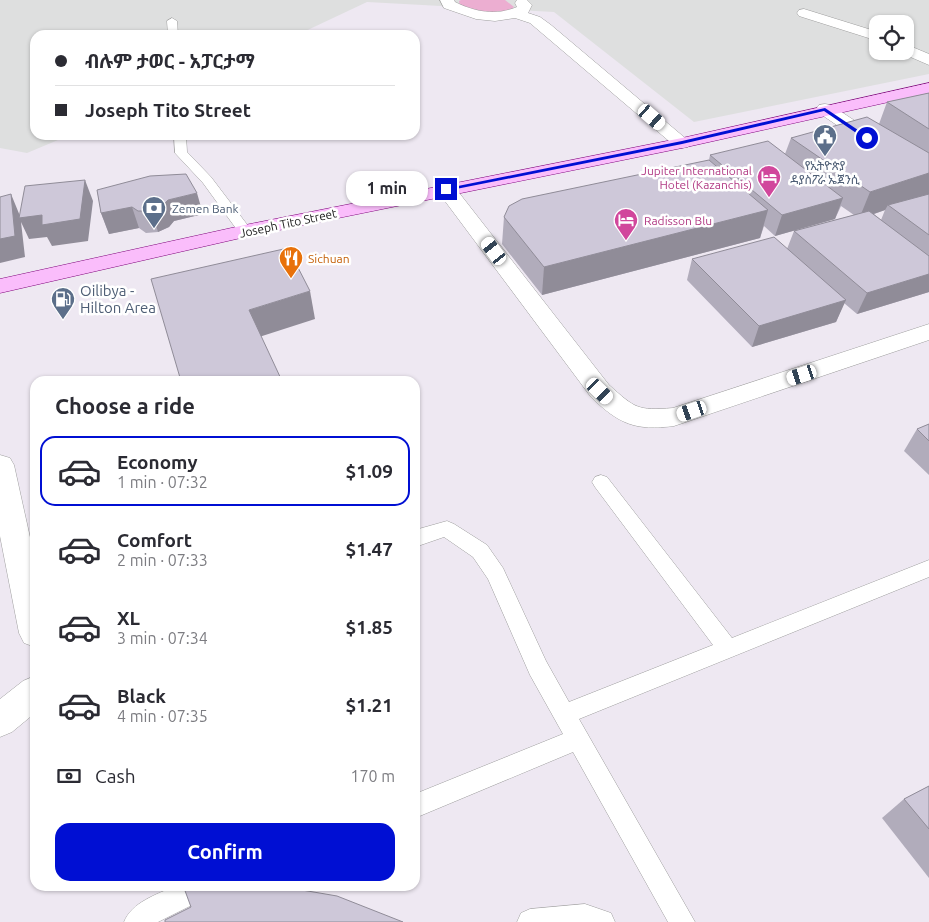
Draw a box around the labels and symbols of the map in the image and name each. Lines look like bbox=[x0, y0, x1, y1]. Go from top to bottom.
car bbox=[635, 101, 668, 133]
public building icon: የኢትዮጵያ ዳያስፖራ ኤጀንሲ bbox=[812, 123, 838, 157]
route start bbox=[856, 127, 878, 149]
place label: የኢትዮጵያ ዳያስፖራ ኤጀንሲ bbox=[790, 159, 860, 186]
place label: Jupiter International Hotel (Kazanchis) bbox=[641, 164, 752, 192]
hotel icon: Jupiter International Hotel (Kazanchis) bbox=[756, 164, 782, 198]
callout: 1 min bbox=[346, 172, 428, 206]
route end bbox=[435, 178, 457, 200]
bank icon: Zemen Bank bbox=[141, 195, 167, 229]
place label: Zemen Bank bbox=[172, 202, 239, 215]
street label: Joseph Tito Street bbox=[238, 206, 338, 240]
hotel icon: Radisson Blu bbox=[613, 207, 639, 241]
place label: Radisson Blu bbox=[644, 214, 712, 227]
car bbox=[478, 235, 509, 267]
restaurant icon: Sichuan bbox=[278, 245, 304, 279]
place label: Sichuan bbox=[308, 252, 350, 265]
place label: Oilibya - Hilton Area bbox=[80, 282, 156, 316]
fuel station icon: Oilibya - Hilton Area bbox=[50, 286, 76, 320]
car bbox=[785, 363, 818, 387]
car bbox=[583, 375, 616, 407]
car bbox=[675, 399, 708, 423]

